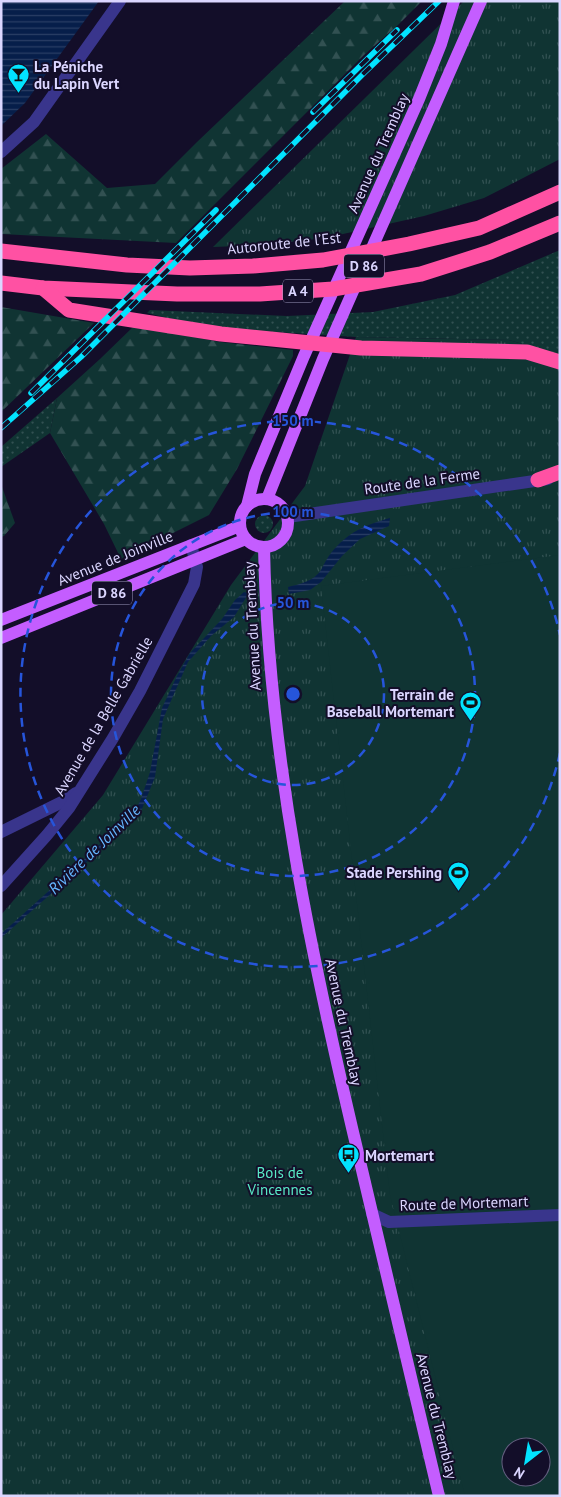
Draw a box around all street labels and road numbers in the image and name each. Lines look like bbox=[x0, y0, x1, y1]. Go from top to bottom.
street label: Avenue du Tremblay bbox=[343, 90, 413, 216]
street label: Autoroute de l’Est bbox=[226, 228, 342, 258]
road number: D 86 bbox=[344, 255, 384, 278]
road number: A 4 bbox=[283, 280, 313, 302]
street label: Route de la Ferme bbox=[363, 463, 481, 499]
street label: Avenue de Joinville bbox=[55, 526, 175, 590]
street label: Avenue du Tremblay bbox=[239, 561, 265, 691]
road number: D 86 bbox=[92, 582, 132, 604]
street label: Avenue de la Belle Gabrielle bbox=[50, 633, 156, 799]
street label: Avenue du Tremblay bbox=[321, 957, 367, 1087]
street label: Route de Mortemart bbox=[399, 1191, 529, 1215]
street label: Avenue du Tremblay bbox=[412, 1351, 462, 1481]

